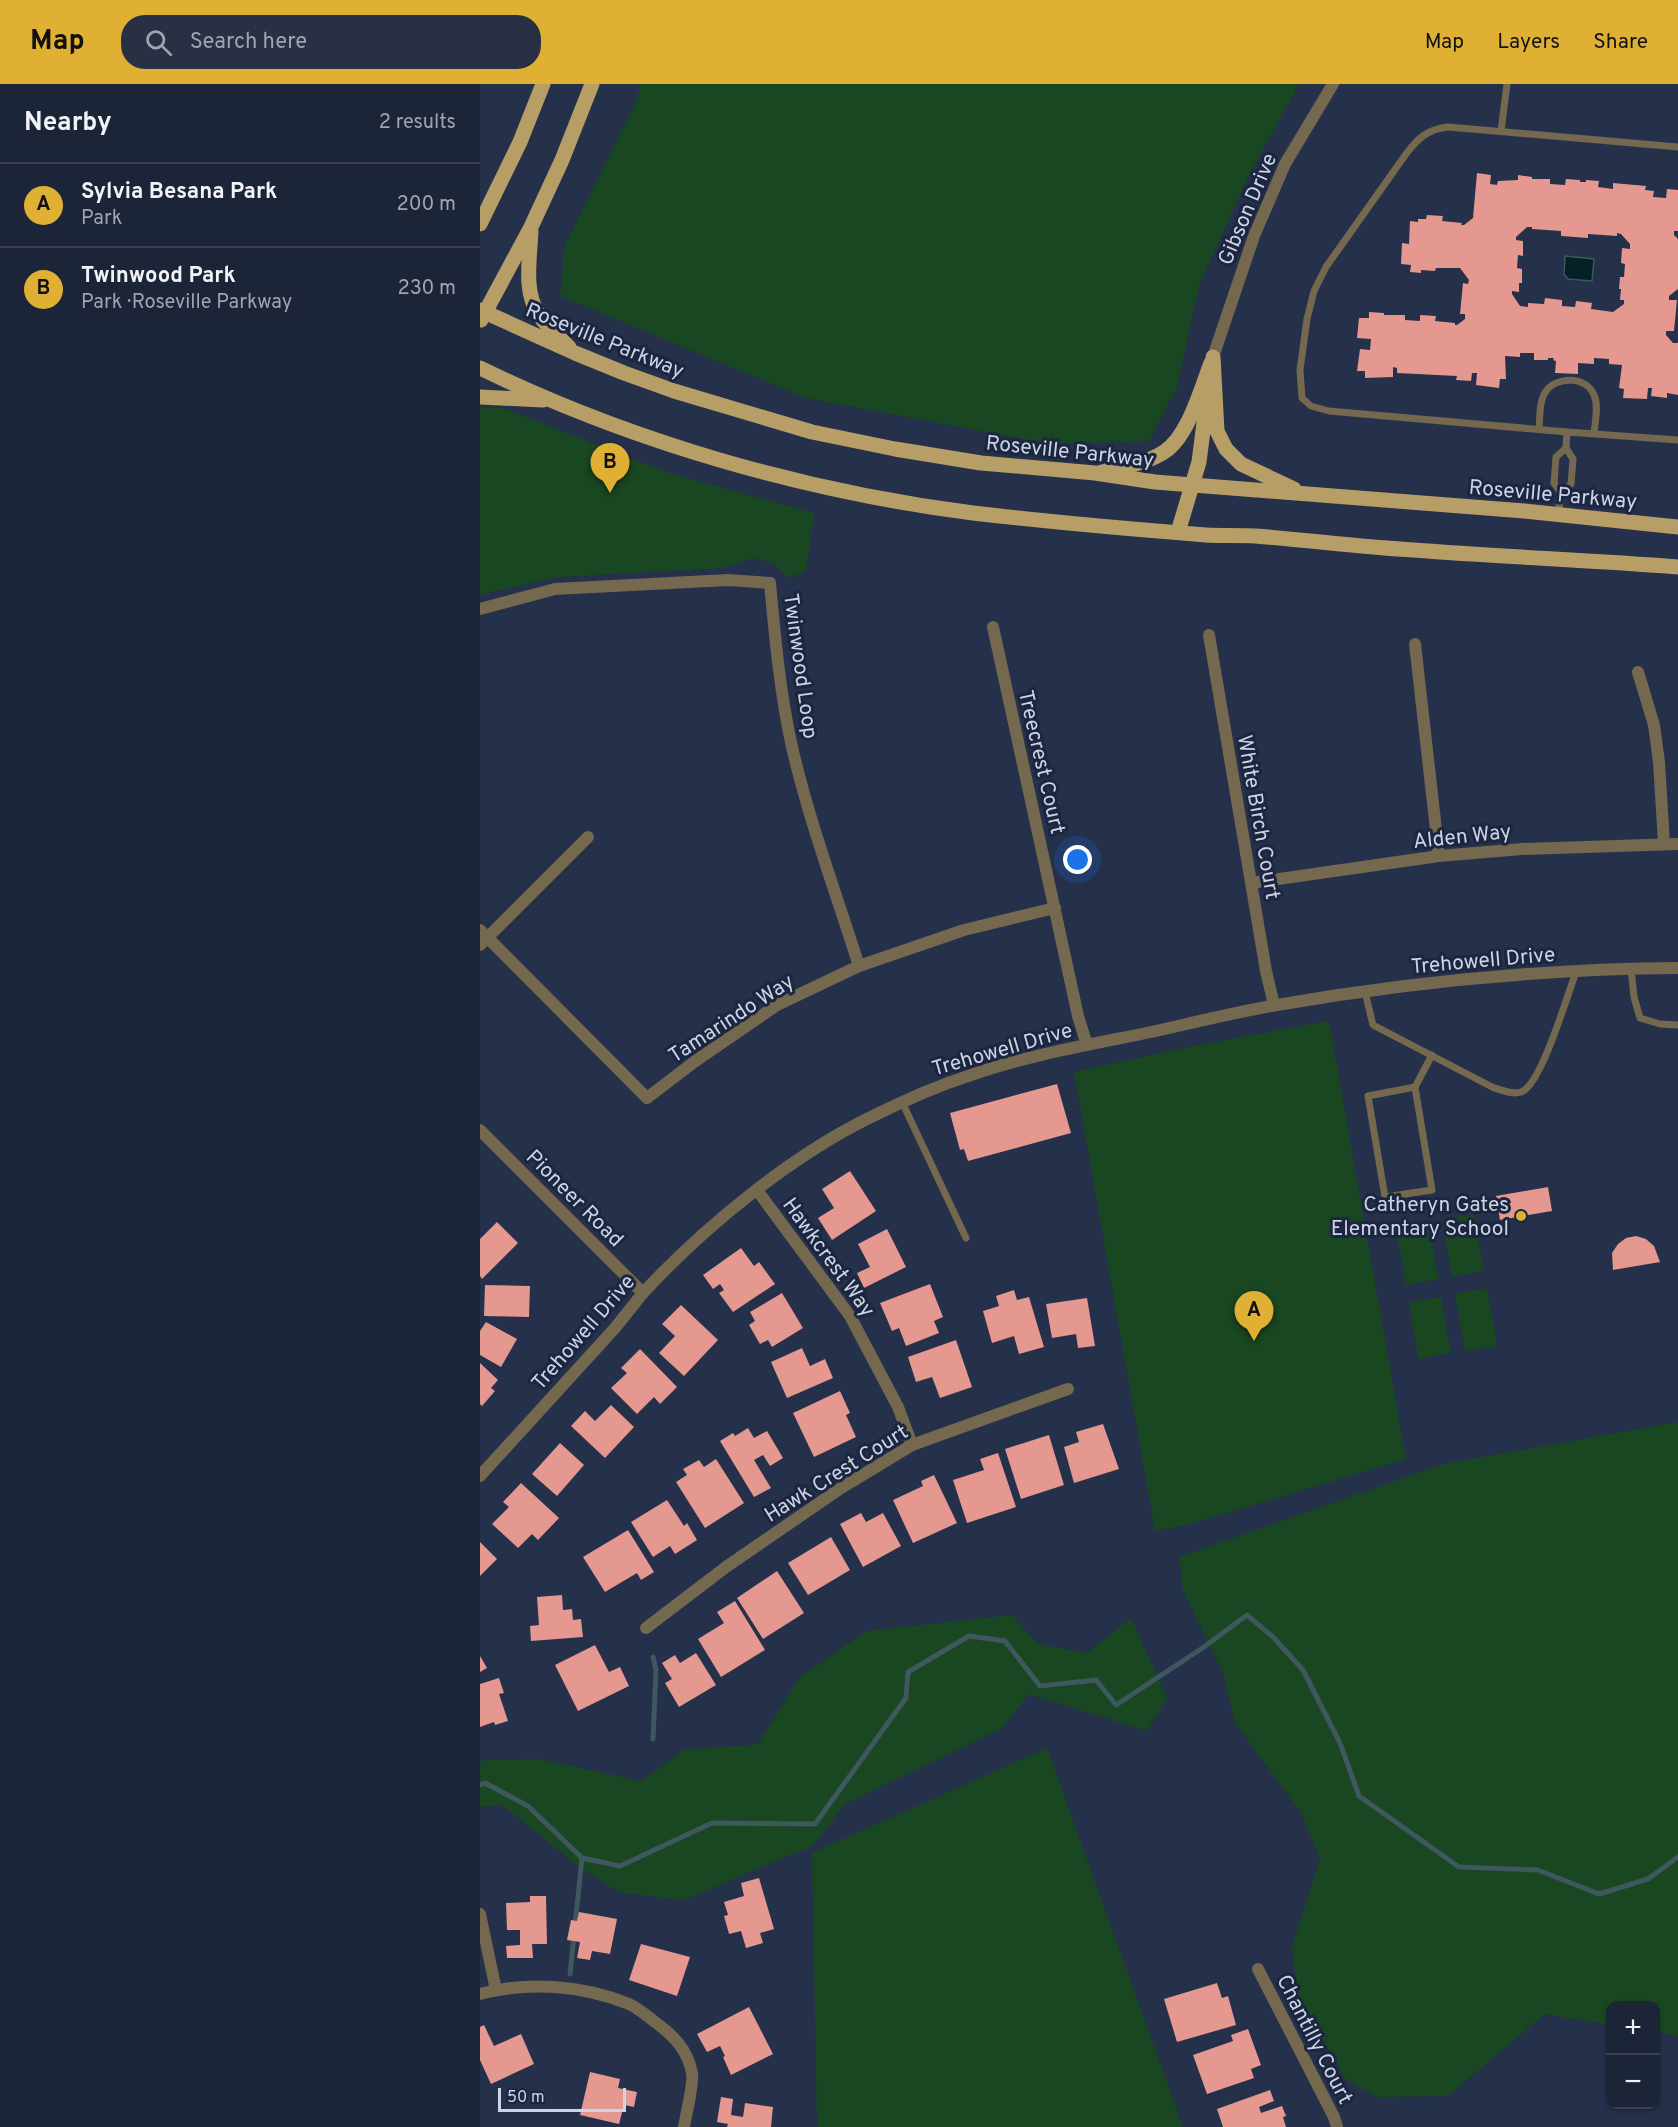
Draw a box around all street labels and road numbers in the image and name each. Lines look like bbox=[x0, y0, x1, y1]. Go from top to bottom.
street label: Gibson Drive bbox=[1213, 149, 1284, 270]
street label: Roseville Parkway bbox=[521, 297, 688, 386]
street label: Roseville Parkway bbox=[985, 430, 1155, 475]
street label: Roseville Parkway bbox=[1468, 475, 1638, 516]
street label: Twinwood Loop bbox=[776, 592, 823, 741]
street label: Treecrest Court bbox=[1011, 688, 1070, 837]
street label: White Birch Court bbox=[1230, 733, 1285, 902]
street label: Alden Way bbox=[1412, 819, 1513, 856]
street label: Trehowell Drive bbox=[1410, 942, 1556, 981]
street label: Tamarindo Way bbox=[664, 969, 800, 1070]
street label: Trehowell Drive bbox=[929, 1018, 1076, 1083]
street label: Pioneer Road bbox=[519, 1145, 628, 1254]
street label: Hawkcrest Way bbox=[775, 1193, 880, 1323]
street label: Trehowell Drive bbox=[526, 1269, 642, 1396]
street label: Hawk Crest Court bbox=[760, 1419, 914, 1529]
street label: Chantilly Court bbox=[1269, 1970, 1358, 2109]

